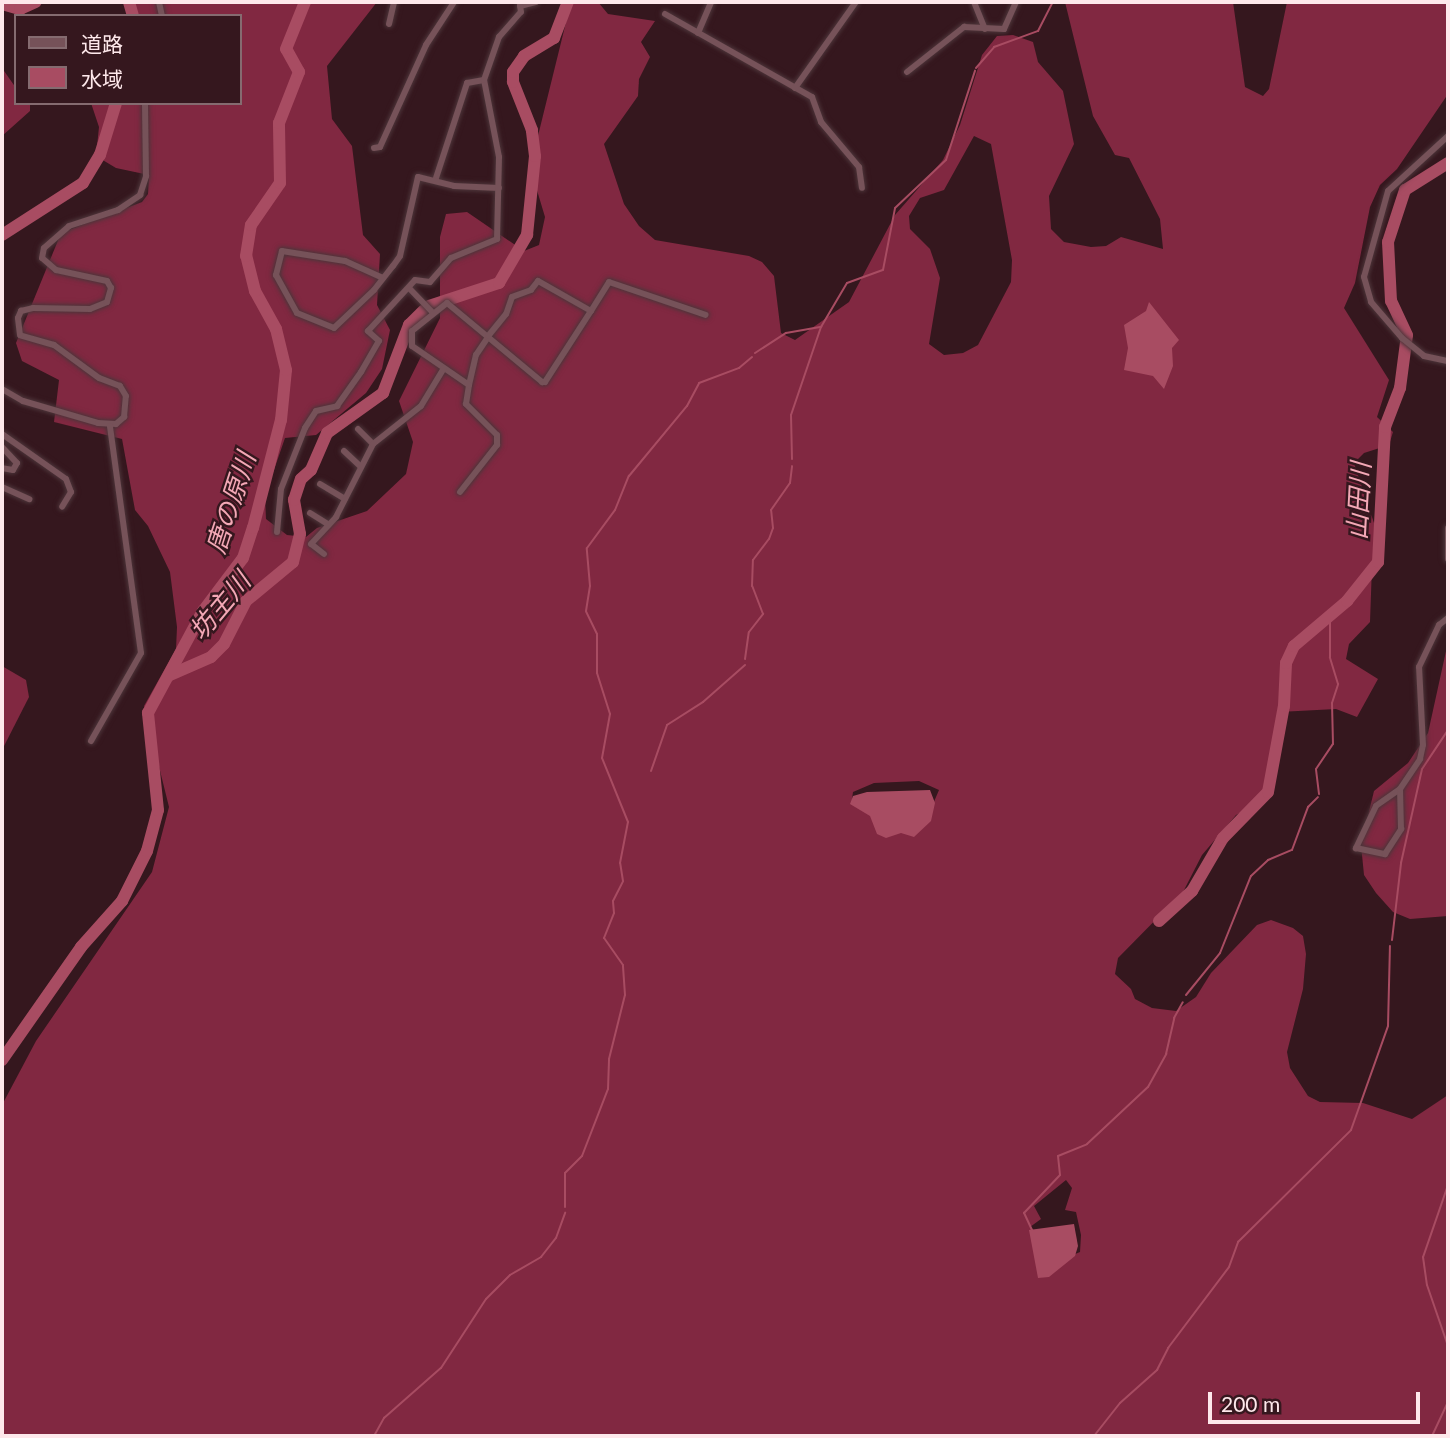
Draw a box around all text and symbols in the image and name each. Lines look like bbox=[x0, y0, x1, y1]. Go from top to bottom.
legend bbox=[14, 14, 242, 105]
text: 道路 bbox=[81, 31, 123, 56]
text: 水域 bbox=[81, 66, 123, 91]
water label: 唐の原川 bbox=[200, 449, 262, 557]
water label: 山田川 bbox=[1341, 461, 1377, 541]
water label: 坊主川 bbox=[183, 566, 257, 646]
scale bar bbox=[1212, 1378, 1424, 1422]
text: 200 m bbox=[1221, 1391, 1280, 1416]

